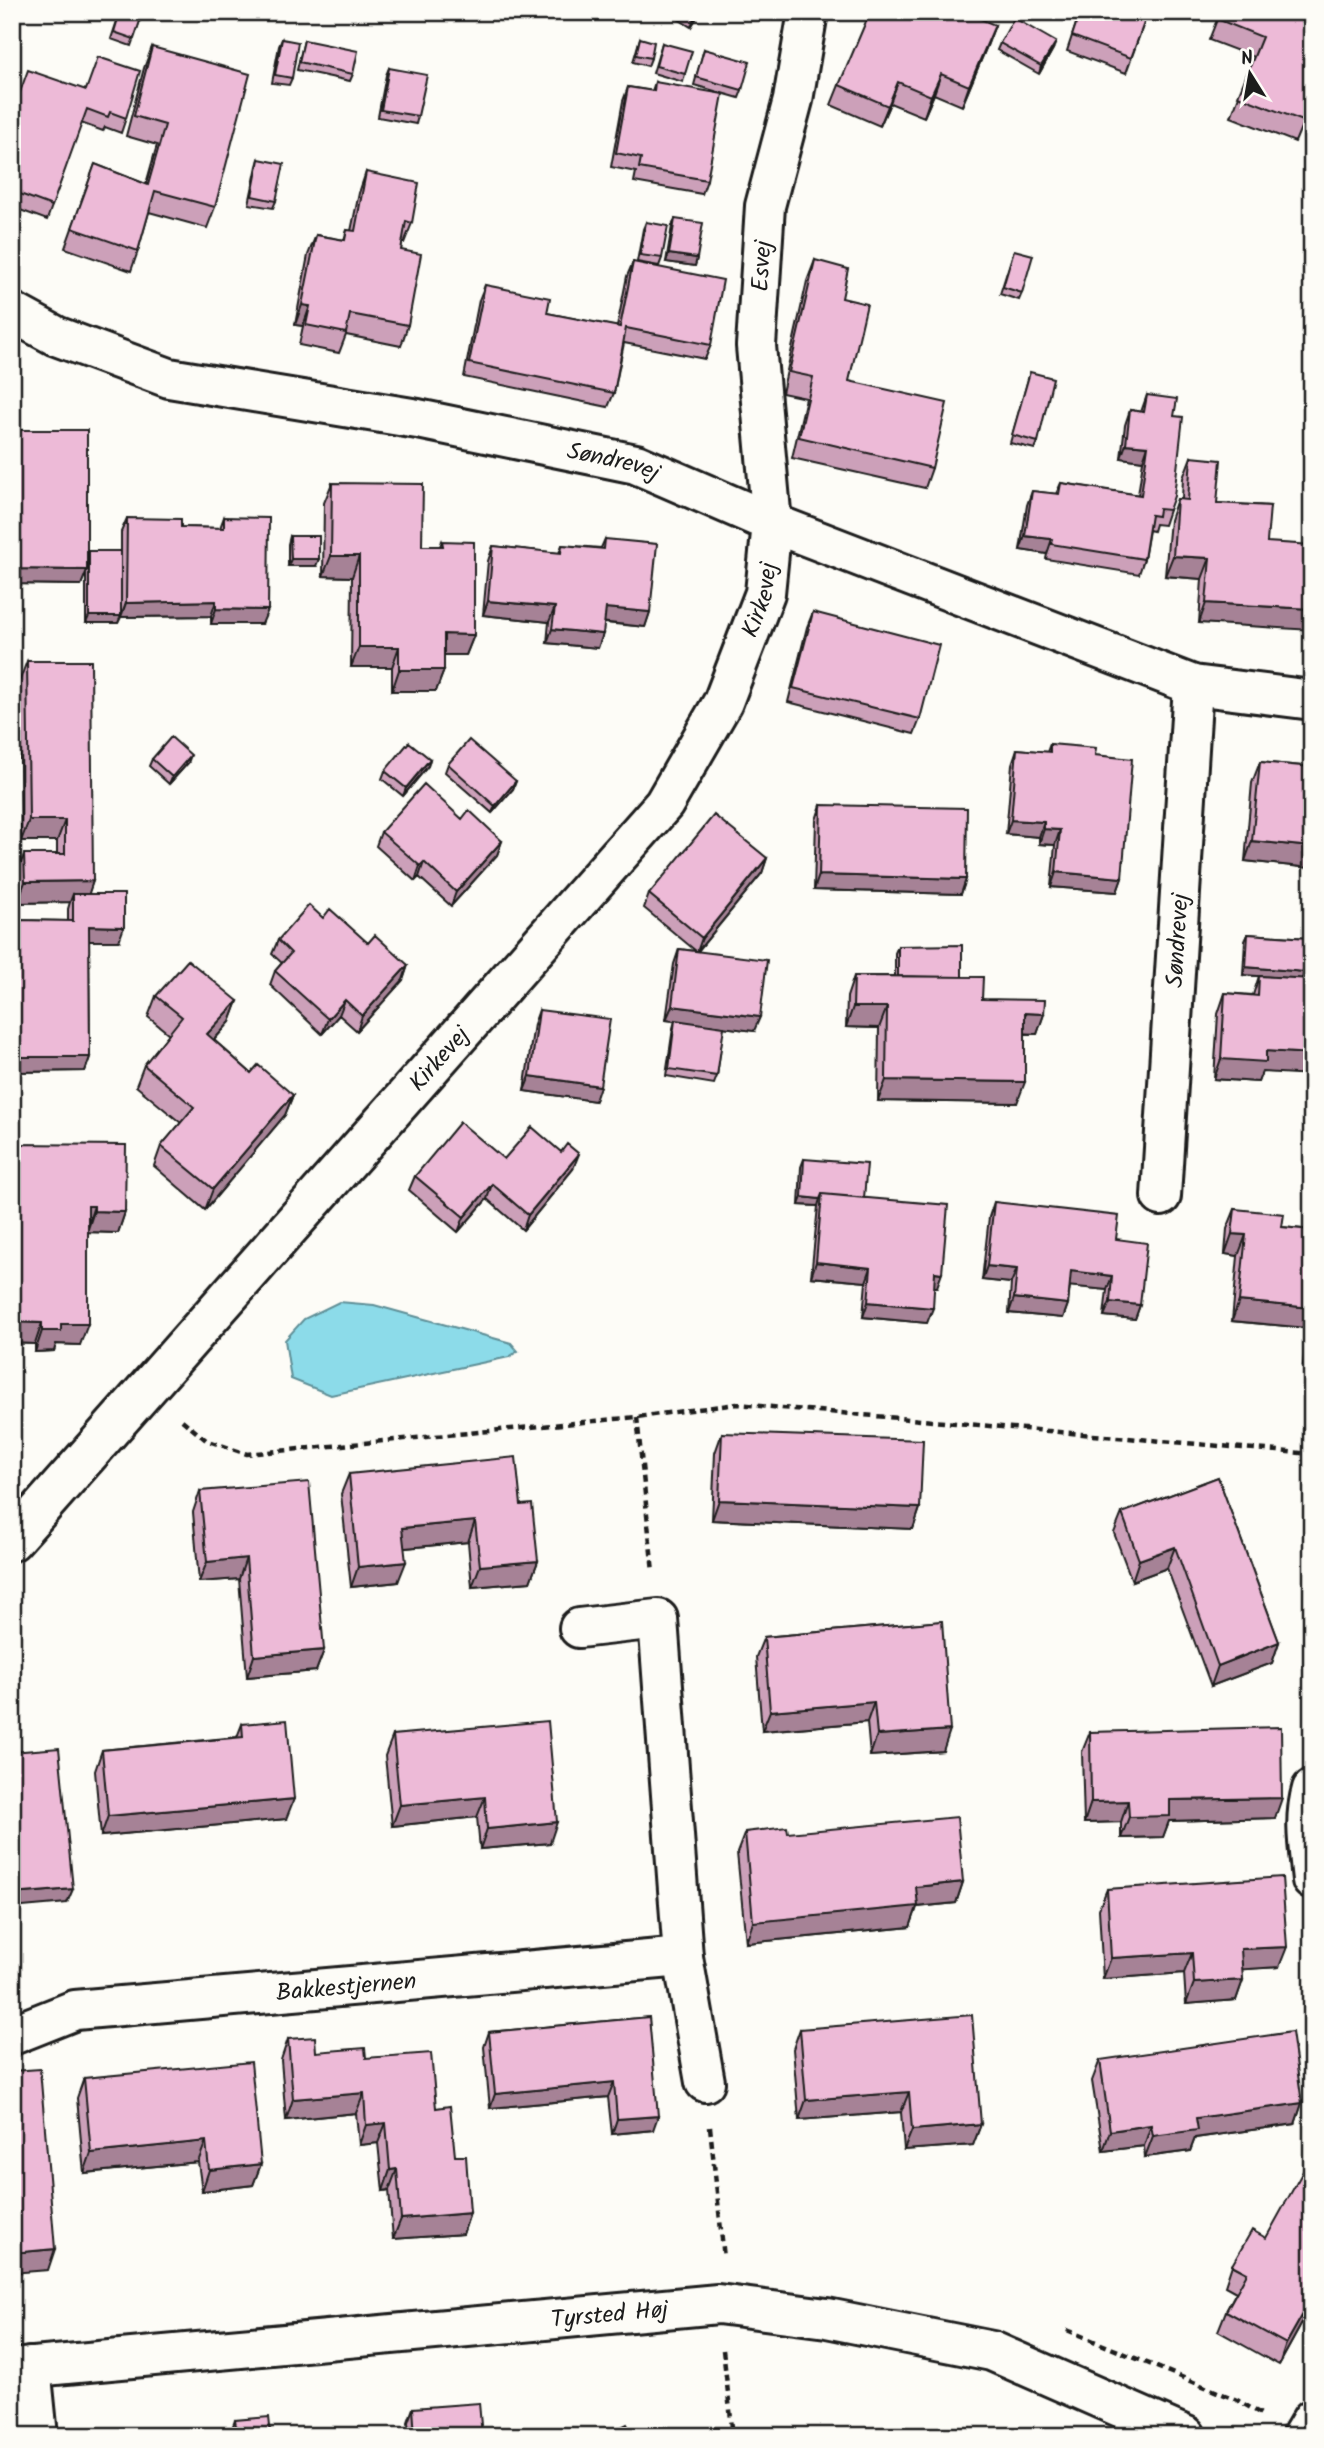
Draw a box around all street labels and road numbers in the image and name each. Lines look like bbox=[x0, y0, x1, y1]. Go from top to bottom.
street label: Esvej bbox=[742, 238, 784, 293]
street label: Søndrevej bbox=[563, 432, 666, 493]
street label: Kirkevej bbox=[732, 560, 789, 644]
street label: Søndrevej bbox=[1156, 891, 1201, 989]
street label: Kirkevej bbox=[400, 1017, 481, 1101]
street label: Bakkestjernen bbox=[275, 1962, 418, 2013]
street label: Tyrsted Høj bbox=[549, 2291, 671, 2340]

